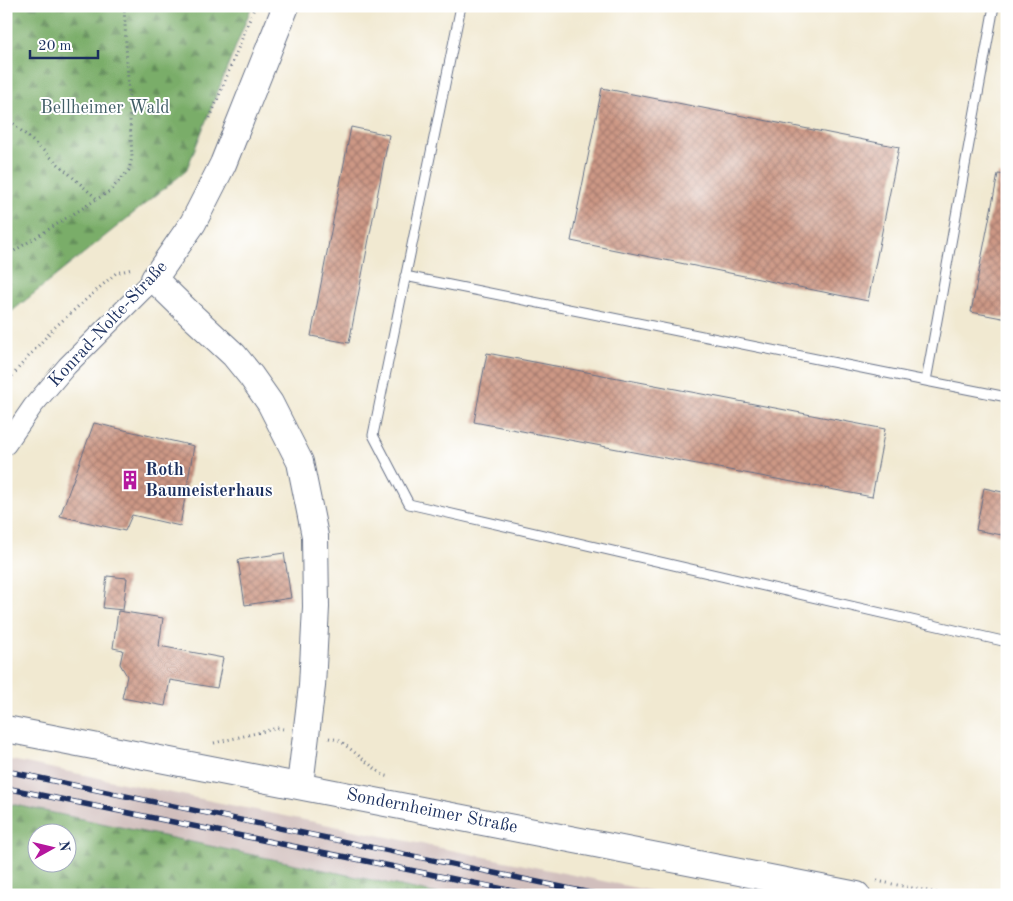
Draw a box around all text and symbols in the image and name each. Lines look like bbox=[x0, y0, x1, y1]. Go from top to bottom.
scale bar bbox=[30, 28, 98, 60]
text: 20 m bbox=[38, 39, 72, 54]
park label: Bellheimer Wald bbox=[40, 99, 170, 117]
street label: Konrad-Nolte-Straße bbox=[45, 258, 171, 390]
place label: Roth Baumeisterhaus bbox=[145, 461, 273, 500]
building icon: Roth Baumeisterhaus bbox=[119, 469, 141, 491]
street label: Sondernheimer Straße bbox=[345, 786, 519, 836]
north arrow bbox=[28, 824, 78, 874]
text: N bbox=[56, 840, 72, 853]

